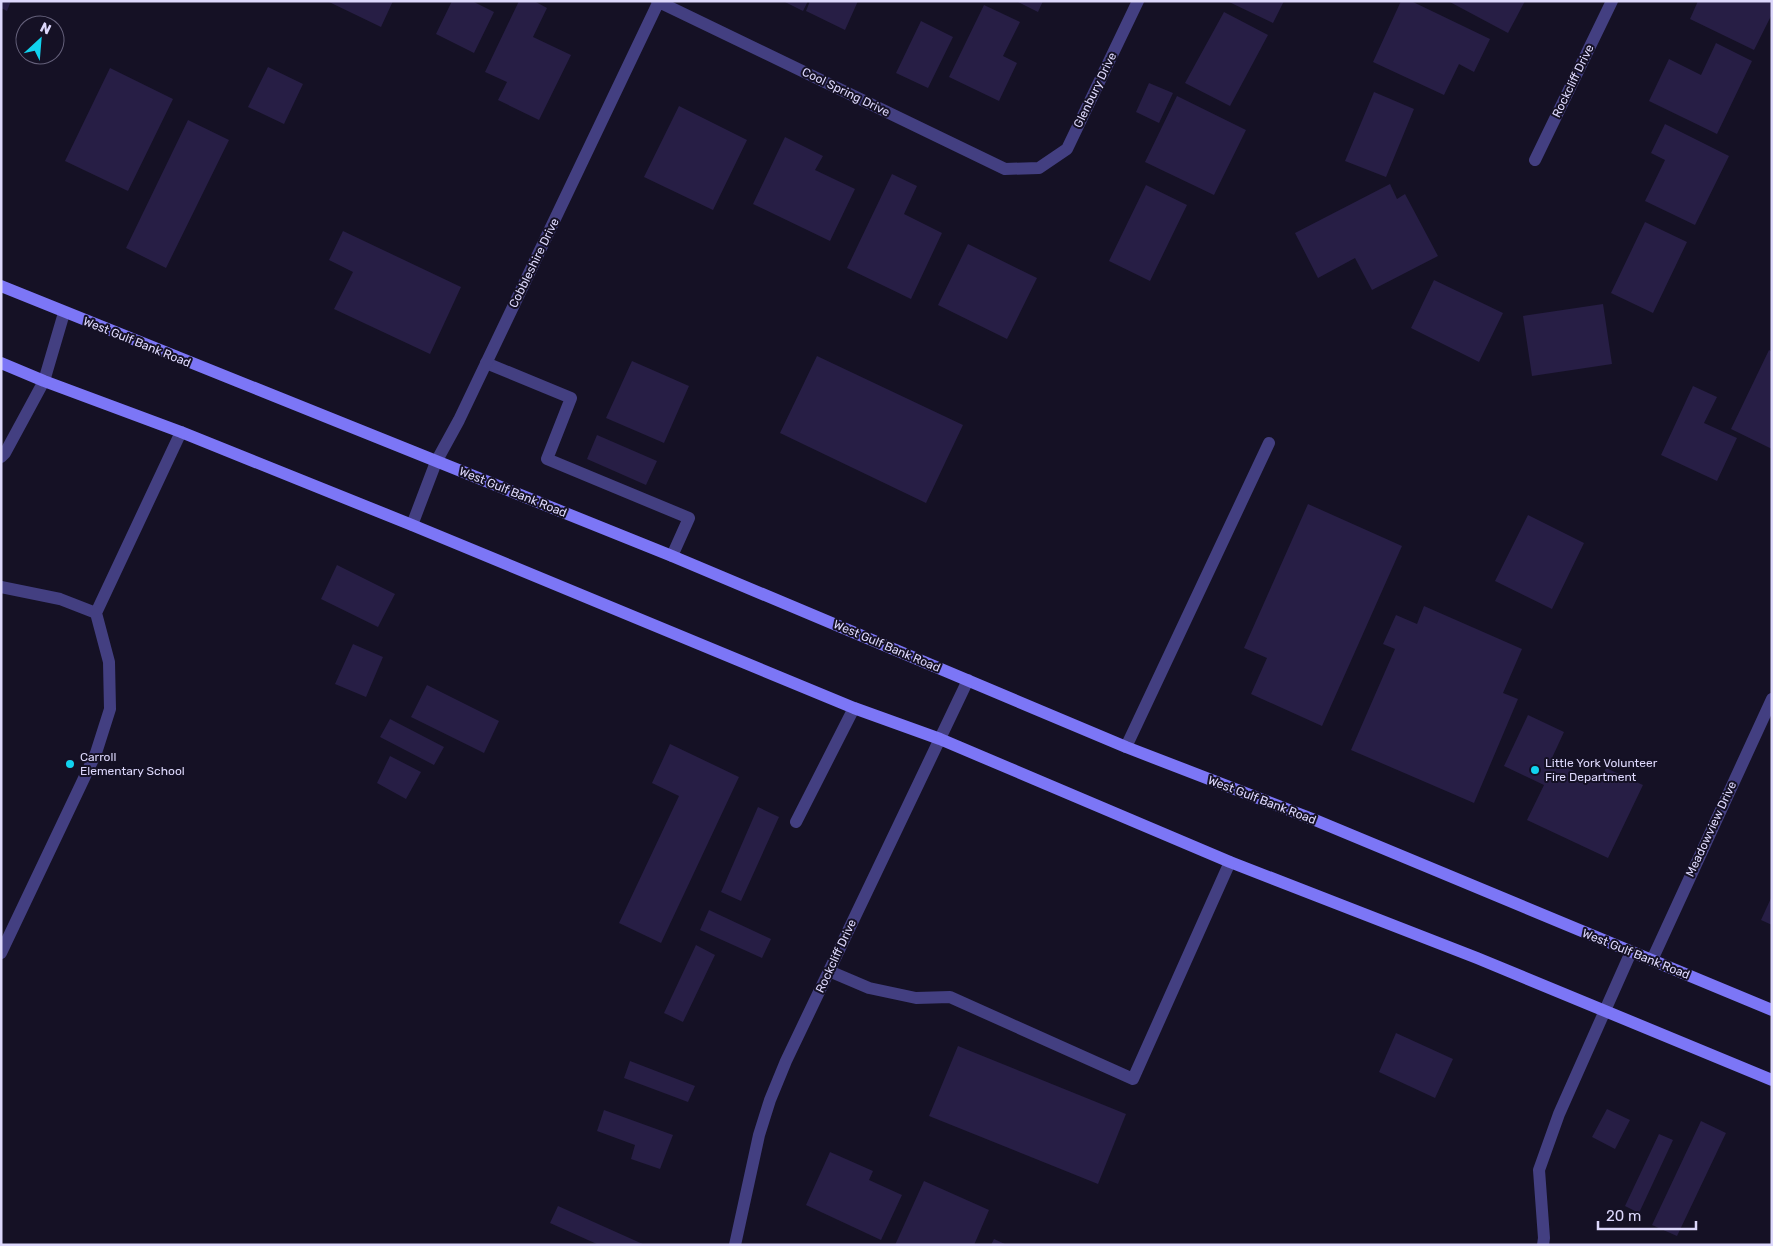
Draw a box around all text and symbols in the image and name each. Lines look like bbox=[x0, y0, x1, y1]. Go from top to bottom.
north arrow bbox=[15, 15, 65, 65]
text: N bbox=[37, 19, 54, 39]
street label: Rockcliff Drive bbox=[1549, 42, 1597, 120]
street label: Glenbury Drive bbox=[1071, 50, 1119, 130]
street label: Cool Spring Drive bbox=[800, 65, 892, 119]
street label: Cobbleshire Drive bbox=[506, 216, 562, 310]
street label: West Gulf Bank Road bbox=[81, 314, 193, 370]
street label: West Gulf Bank Road bbox=[457, 464, 569, 520]
street label: West Gulf Bank Road bbox=[831, 617, 943, 675]
place label: Carroll Elementary School bbox=[80, 750, 185, 778]
place label: Little York Volunteer Fire Department bbox=[1545, 756, 1658, 784]
marker: Carroll Elementary School bbox=[64, 758, 76, 770]
marker: Little York Volunteer Fire Department bbox=[1529, 764, 1541, 776]
street label: West Gulf Bank Road bbox=[1206, 773, 1318, 827]
street label: Meadowview Drive bbox=[1683, 779, 1739, 879]
street label: Rockcliff Drive bbox=[813, 917, 859, 995]
street label: West Gulf Bank Road bbox=[1580, 926, 1692, 982]
scale bar bbox=[1598, 1198, 1696, 1230]
text: 20 m bbox=[1606, 1207, 1641, 1225]

